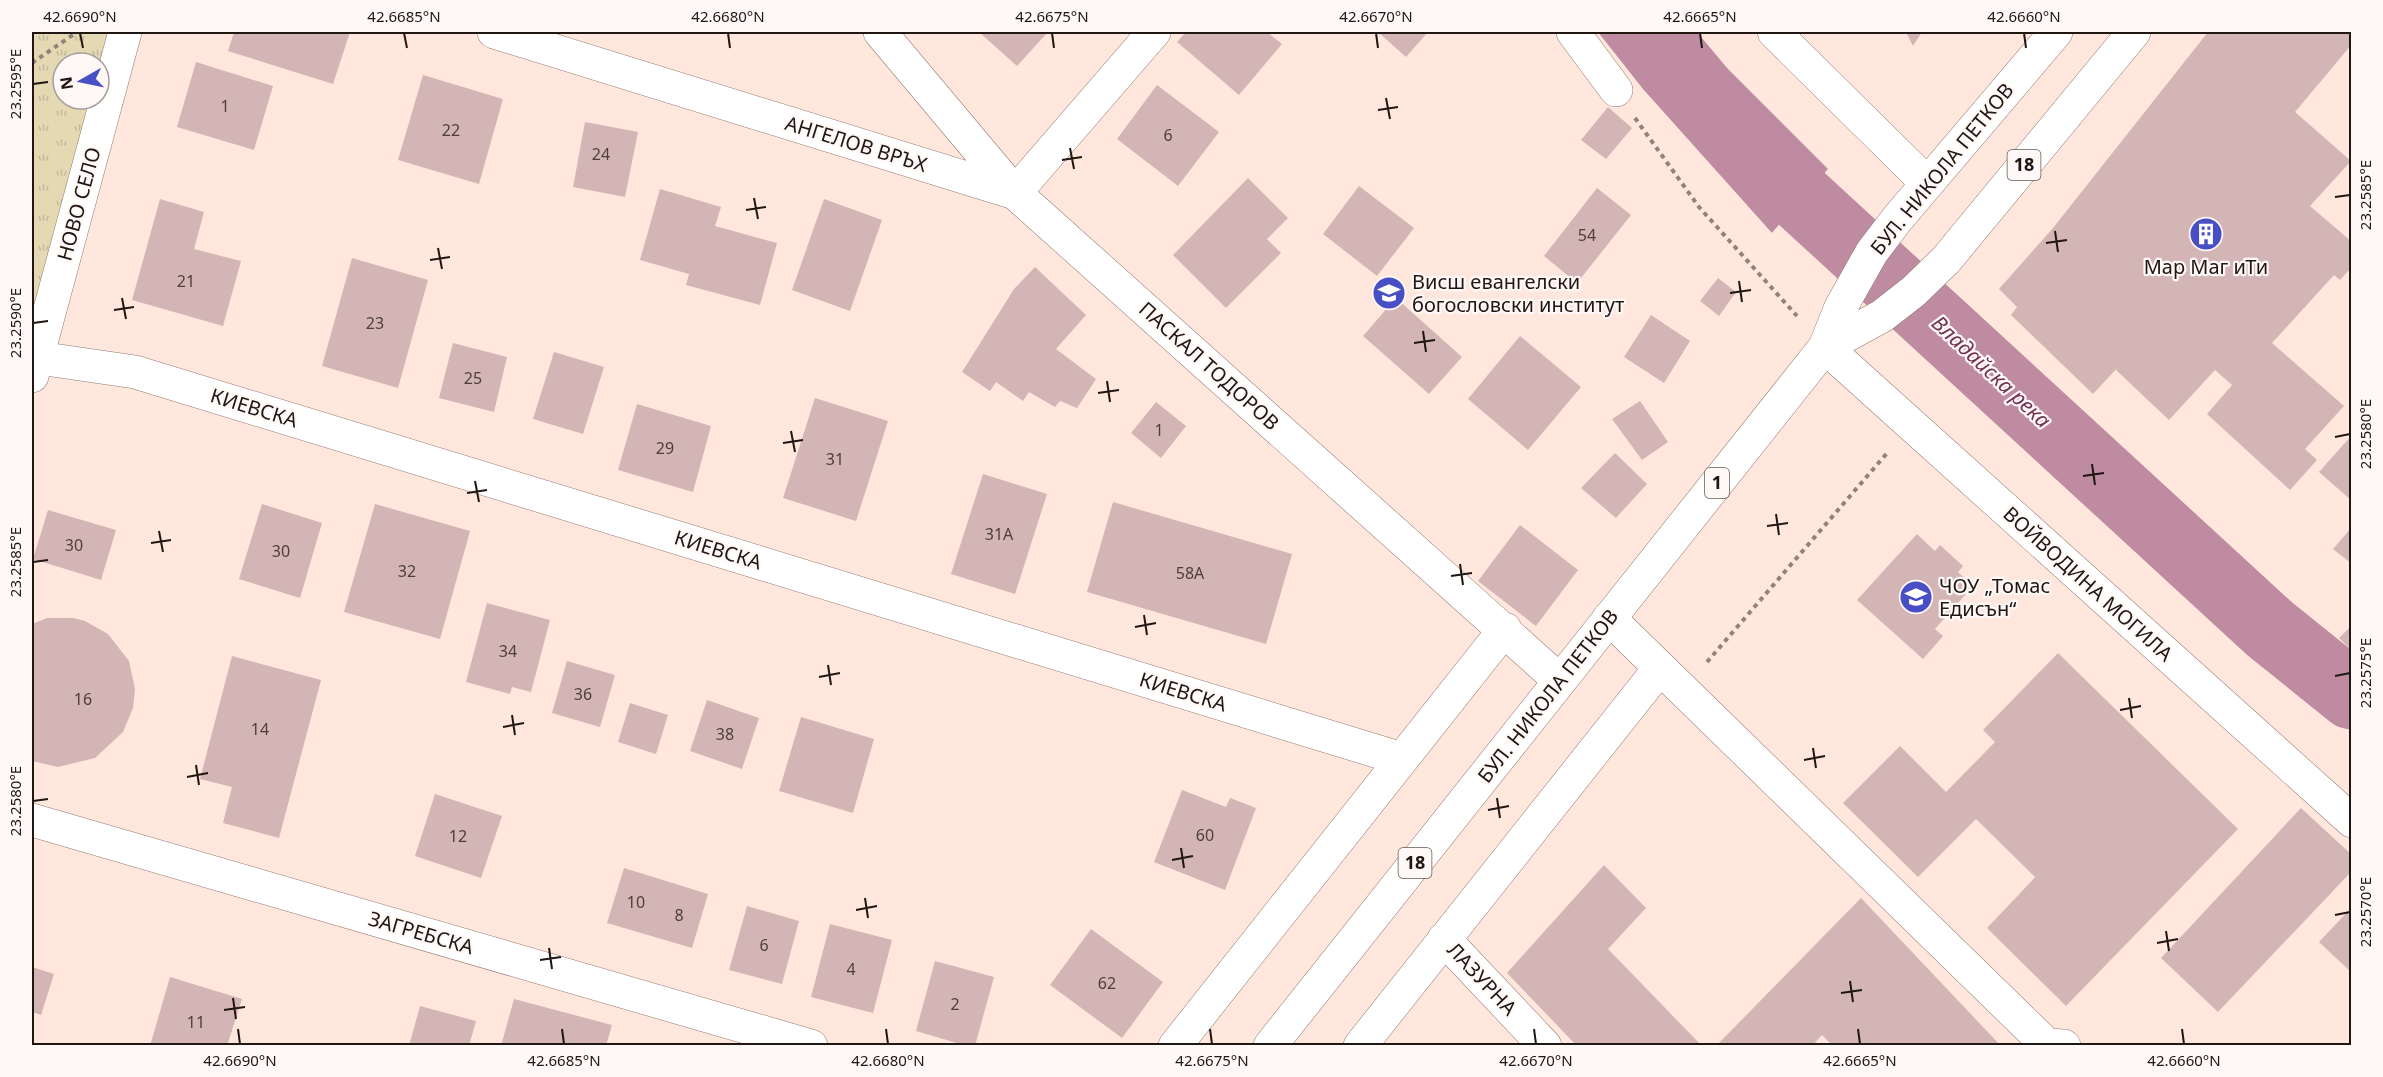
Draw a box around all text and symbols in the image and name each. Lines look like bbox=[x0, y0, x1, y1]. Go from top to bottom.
text: 42.6690°N bbox=[43, 6, 117, 26]
text: 42.6685°N bbox=[367, 6, 441, 26]
text: 42.6680°N bbox=[691, 6, 765, 26]
text: 42.6675°N bbox=[1015, 6, 1089, 26]
text: 42.6670°N bbox=[1339, 6, 1413, 26]
text: 42.6665°N bbox=[1663, 6, 1737, 26]
text: 42.6660°N bbox=[1987, 6, 2061, 26]
text: 23.2595°E bbox=[5, 49, 25, 119]
north arrow bbox=[51, 51, 111, 111]
text: N bbox=[54, 75, 78, 91]
street label: БУЛ. НИКОЛА ПЕТКОВ bbox=[1864, 77, 2019, 260]
house number: 1 bbox=[220, 95, 230, 117]
street label: АНГЕЛОВ ВРЪХ bbox=[782, 109, 931, 178]
house number: 22 bbox=[442, 119, 460, 141]
house number: 6 bbox=[1163, 124, 1173, 146]
house number: 24 bbox=[592, 143, 610, 165]
street label: НОВО СЕЛО bbox=[50, 144, 107, 264]
road number: 18 bbox=[2008, 150, 2040, 180]
text: 23.2585°E bbox=[2355, 160, 2375, 230]
building icon: Мар Маг иТи bbox=[2188, 216, 2224, 252]
house number: 54 bbox=[1578, 224, 1596, 246]
place label: Мар Маг иТи bbox=[2144, 253, 2268, 280]
place label: Висш евангелски богословски институт bbox=[1412, 268, 1624, 318]
house number: 21 bbox=[177, 270, 195, 292]
school or university icon: Висш евангелски богословски институт bbox=[1371, 275, 1407, 311]
text: 23.2590°E bbox=[5, 288, 25, 358]
street label: ПАСКАЛ ТОДОРОВ bbox=[1133, 295, 1285, 436]
water label: Владайска река bbox=[1926, 309, 2057, 434]
house number: 23 bbox=[366, 312, 384, 334]
house number: 25 bbox=[464, 367, 482, 389]
street label: КИЕВСКА bbox=[207, 381, 301, 434]
text: 23.2580°E bbox=[2355, 399, 2375, 469]
house number: 1 bbox=[1154, 419, 1164, 441]
house number: 29 bbox=[656, 437, 674, 459]
house number: 31 bbox=[826, 448, 844, 470]
road number: 1 bbox=[1705, 468, 1729, 498]
street label: ВОЙВОДИНА МОГИЛА bbox=[1998, 500, 2179, 667]
street label: КИЕВСКА bbox=[671, 523, 765, 576]
house number: 31А bbox=[985, 523, 1014, 545]
text: 23.2585°E bbox=[5, 527, 25, 597]
house number: 30 bbox=[65, 534, 83, 556]
house number: 30 bbox=[272, 540, 290, 562]
house number: 32 bbox=[398, 560, 416, 582]
house number: 58А bbox=[1176, 562, 1205, 584]
place label: ЧОУ „Томас Едисън“ bbox=[1939, 572, 2050, 622]
school or university icon: ЧОУ „Томас Едисън“ bbox=[1898, 579, 1934, 615]
street label: БУЛ. НИКОЛА ПЕТКОВ bbox=[1471, 603, 1624, 788]
text: 23.2575°E bbox=[2355, 638, 2375, 708]
house number: 34 bbox=[499, 640, 517, 662]
street label: КИЕВСКА bbox=[1136, 665, 1230, 718]
house number: 36 bbox=[574, 683, 592, 705]
house number: 16 bbox=[74, 688, 92, 710]
house number: 14 bbox=[251, 718, 269, 740]
house number: 38 bbox=[716, 723, 734, 745]
text: 23.2580°E bbox=[5, 766, 25, 836]
house number: 60 bbox=[1196, 824, 1214, 846]
house number: 12 bbox=[449, 825, 467, 847]
road number: 18 bbox=[1398, 848, 1432, 878]
text: 23.2570°E bbox=[2355, 877, 2375, 947]
house number: 10 bbox=[627, 891, 645, 913]
house number: 8 bbox=[674, 904, 684, 926]
street label: ЗАГРЕБСКА bbox=[365, 905, 477, 960]
house number: 6 bbox=[759, 934, 769, 956]
street label: ЛАЗУРНА bbox=[1442, 936, 1523, 1021]
house number: 4 bbox=[846, 958, 856, 980]
house number: 62 bbox=[1098, 972, 1116, 994]
house number: 2 bbox=[950, 993, 960, 1015]
house number: 11 bbox=[187, 1011, 205, 1033]
text: 42.6690°N bbox=[203, 1050, 277, 1070]
text: 42.6685°N bbox=[527, 1050, 601, 1070]
text: 42.6680°N bbox=[851, 1050, 925, 1070]
text: 42.6675°N bbox=[1175, 1050, 1249, 1070]
text: 42.6670°N bbox=[1499, 1050, 1573, 1070]
text: 42.6665°N bbox=[1823, 1050, 1897, 1070]
text: 42.6660°N bbox=[2147, 1050, 2221, 1070]

